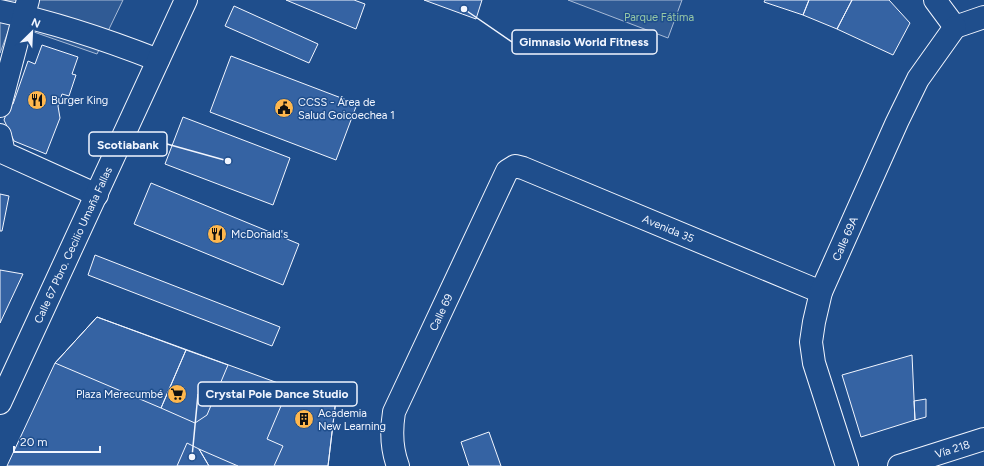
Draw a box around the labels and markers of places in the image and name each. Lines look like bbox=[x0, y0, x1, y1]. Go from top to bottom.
callout: Gimnasio World Fitness bbox=[512, 30, 657, 54]
restaurant icon: Burger King bbox=[26, 89, 48, 111]
place label: Burger King bbox=[51, 94, 108, 107]
place label: CCSS - Área de Salud Goicoechea 1 bbox=[298, 96, 395, 122]
public building icon: CCSS - Área de Salud Goicoechea 1 bbox=[273, 97, 295, 119]
callout: Scotiabank bbox=[89, 132, 167, 156]
restaurant icon: McDonald's bbox=[206, 223, 228, 245]
place label: McDonald's bbox=[231, 228, 288, 241]
callout: Crystal Pole Dance Studio bbox=[198, 382, 357, 406]
supermarket icon: Plaza Merecumbé bbox=[166, 383, 188, 405]
place label: Plaza Merecumbé bbox=[76, 388, 163, 401]
place label: Academia New Learning bbox=[318, 407, 386, 433]
building icon: Academia New Learning bbox=[293, 408, 315, 430]

